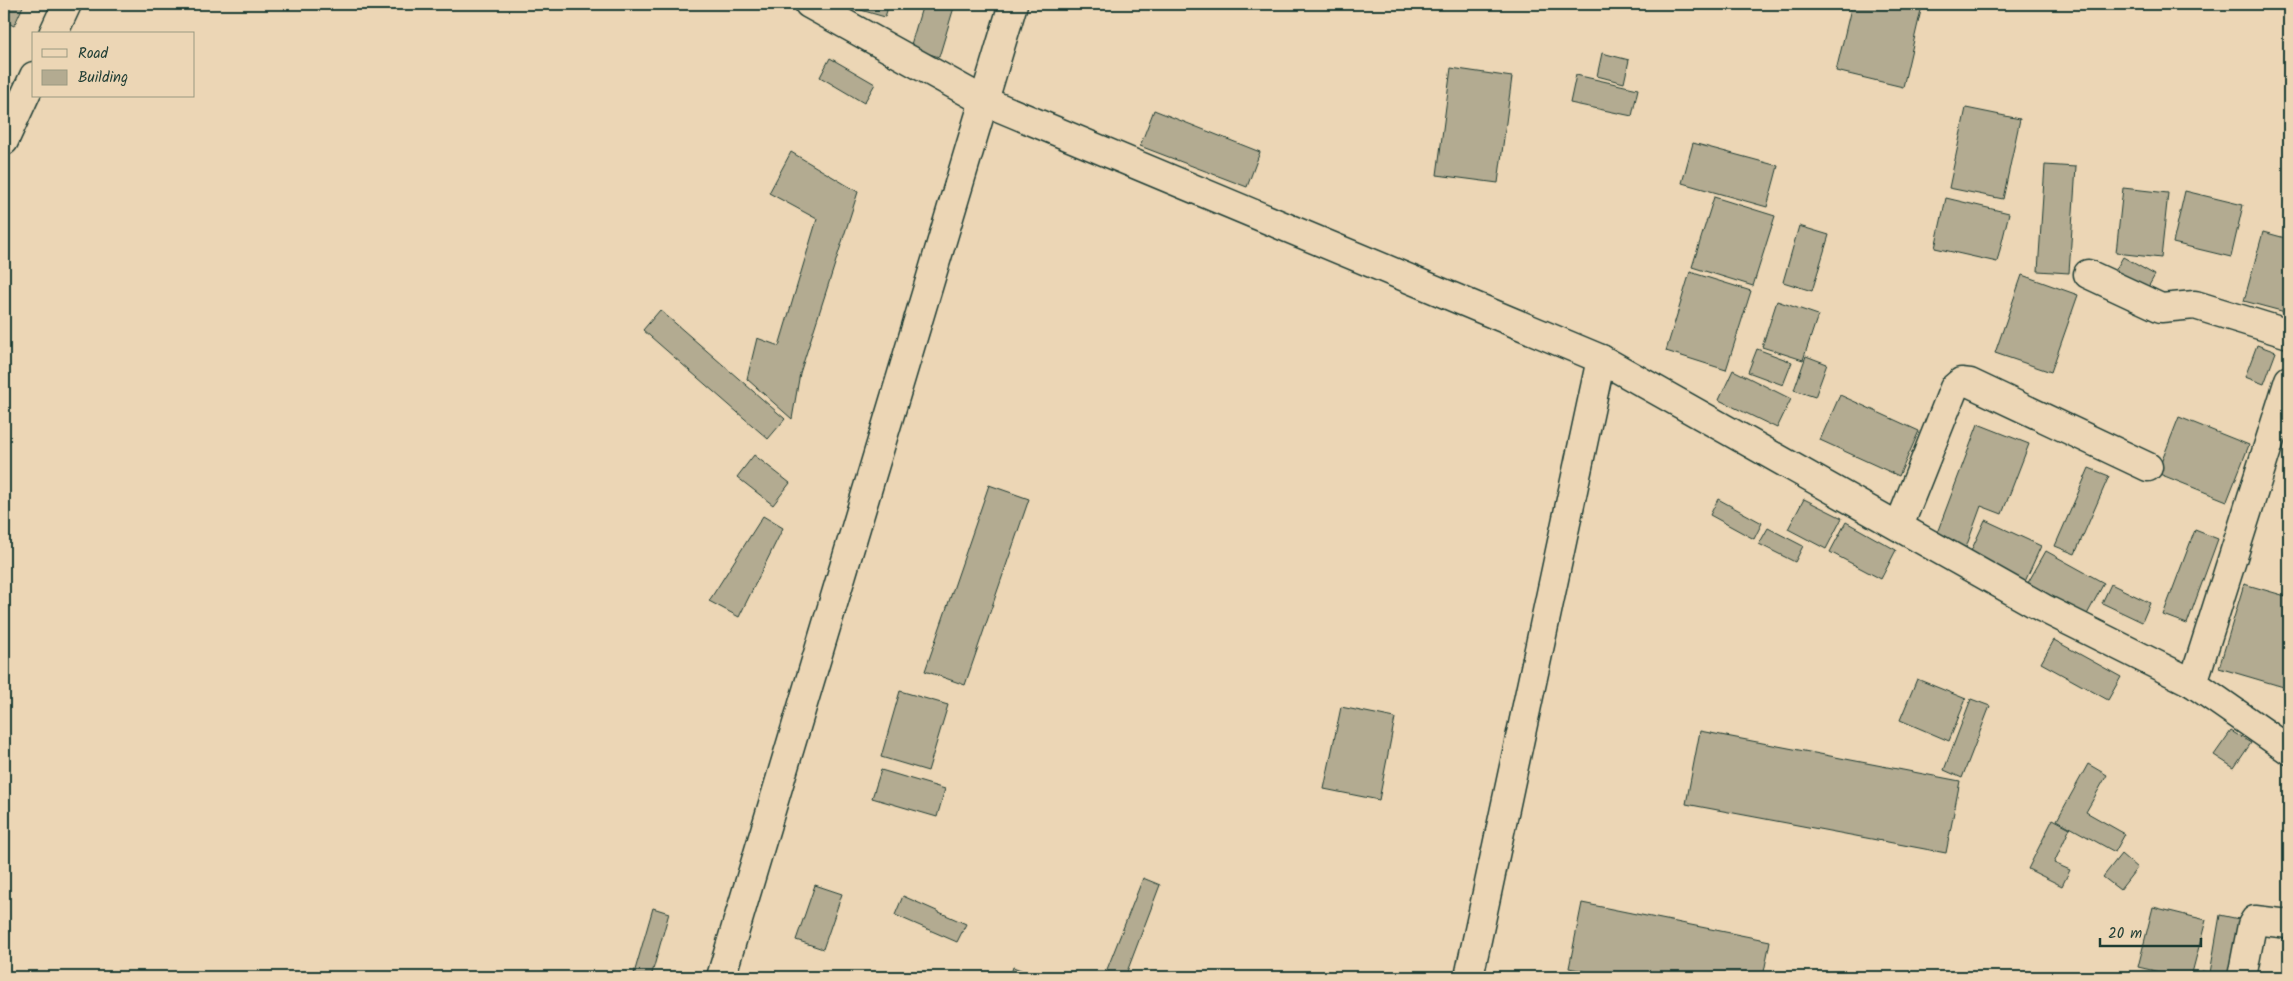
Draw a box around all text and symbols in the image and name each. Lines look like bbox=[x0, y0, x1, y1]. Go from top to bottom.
legend bbox=[32, 32, 195, 98]
text: Road bbox=[78, 42, 109, 66]
text: Building bbox=[78, 66, 128, 90]
scale bar bbox=[2100, 916, 2202, 948]
text: 20 m bbox=[2108, 922, 2142, 946]

